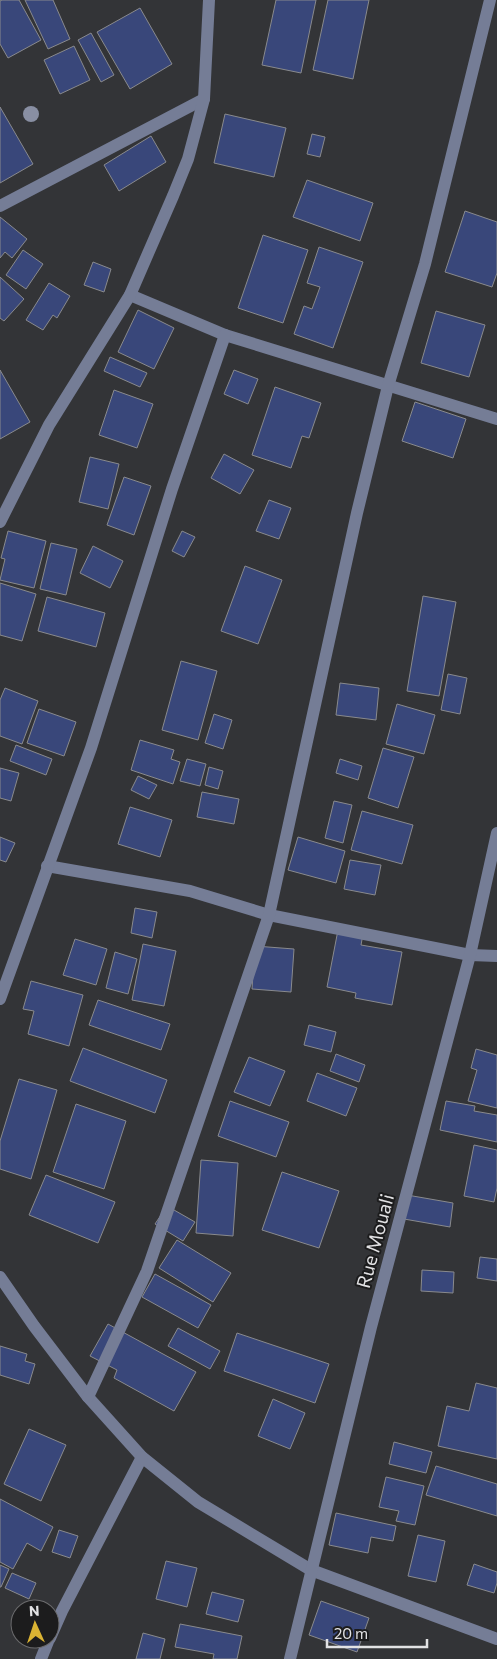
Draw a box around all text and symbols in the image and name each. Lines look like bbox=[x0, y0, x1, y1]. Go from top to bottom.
street label: Rue Mouali bbox=[351, 1191, 398, 1291]
north arrow bbox=[10, 1599, 60, 1649]
text: N bbox=[29, 1602, 40, 1619]
scale bar bbox=[327, 1616, 427, 1648]
text: 20 m bbox=[334, 1624, 368, 1642]

